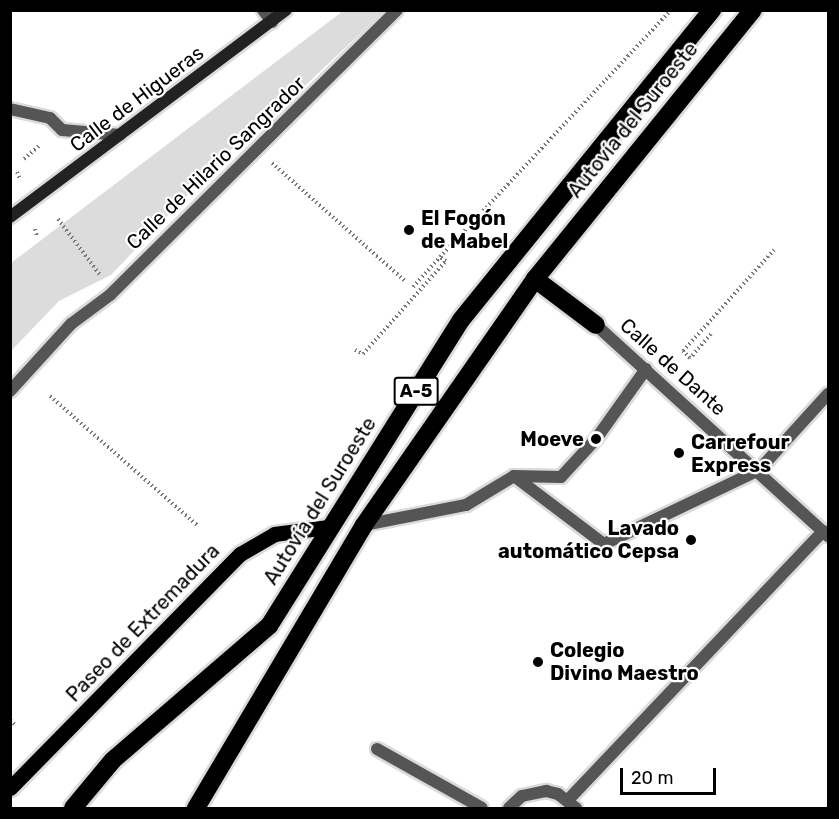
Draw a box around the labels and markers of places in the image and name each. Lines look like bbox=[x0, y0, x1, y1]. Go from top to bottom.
place label: El Fogón de Mabel bbox=[421, 207, 508, 254]
marker: El Fogón de Mabel bbox=[402, 223, 416, 237]
place label: Moeve bbox=[520, 427, 584, 451]
place label: Carrefour Express bbox=[691, 430, 790, 477]
marker: Moeve bbox=[589, 432, 603, 446]
marker: Carrefour Express bbox=[672, 446, 686, 460]
place label: Lavado automático Cepsa bbox=[498, 516, 679, 563]
marker: Lavado automático Cepsa bbox=[684, 533, 698, 547]
place label: Colegio Divino Maestro bbox=[550, 638, 699, 685]
marker: Colegio Divino Maestro bbox=[531, 655, 545, 669]

